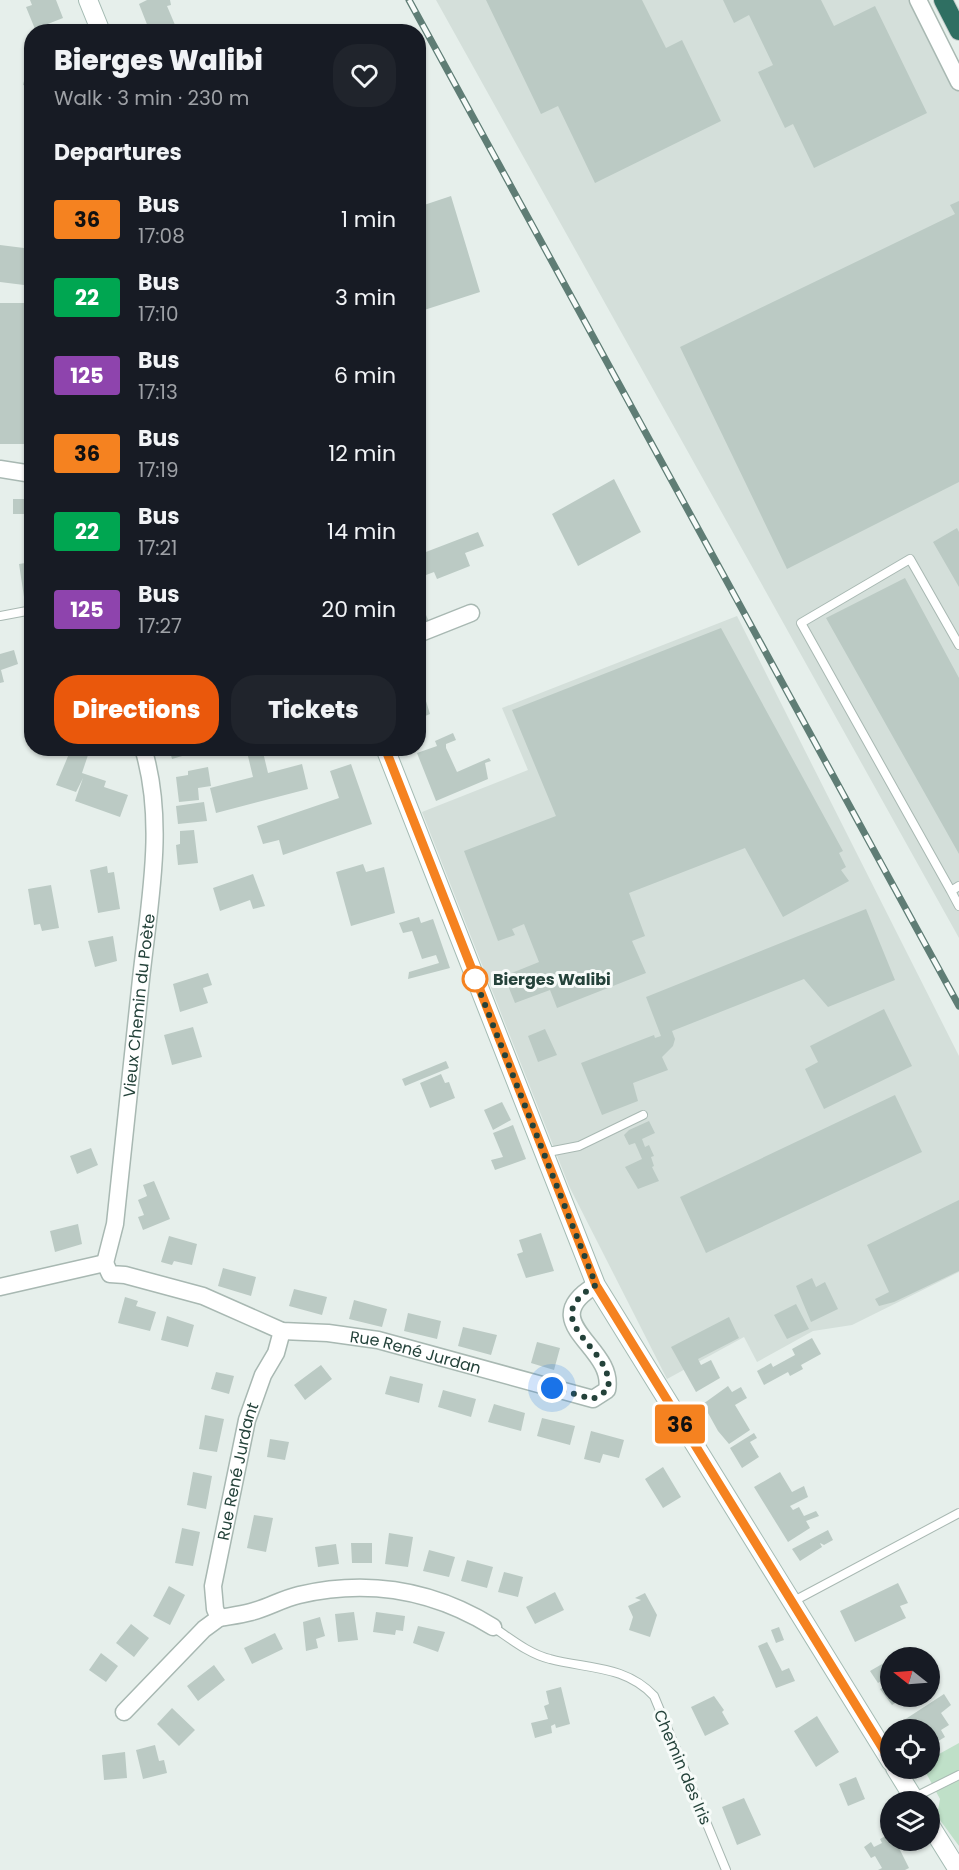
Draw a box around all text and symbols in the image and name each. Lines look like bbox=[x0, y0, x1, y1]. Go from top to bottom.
text: Bierges Walibi bbox=[54, 41, 263, 80]
button: heart bbox=[333, 44, 396, 107]
text: Walk · 3 min · 230 m bbox=[54, 84, 249, 112]
text: Departures bbox=[54, 137, 182, 168]
text: Bus bbox=[138, 189, 180, 220]
text: 1 min bbox=[341, 204, 396, 235]
text: 36 bbox=[74, 205, 100, 234]
text: 17:08 bbox=[138, 222, 185, 250]
text: Bus bbox=[138, 267, 180, 298]
text: 3 min bbox=[335, 282, 396, 313]
text: 22 bbox=[75, 283, 99, 312]
text: 17:10 bbox=[138, 300, 179, 328]
text: Bus bbox=[138, 345, 180, 376]
text: 6 min bbox=[334, 360, 396, 391]
text: 125 bbox=[70, 361, 104, 390]
text: 17:13 bbox=[138, 378, 178, 406]
text: Bus bbox=[138, 423, 180, 454]
text: 12 min bbox=[328, 438, 396, 469]
text: 36 bbox=[74, 439, 100, 468]
text: 17:19 bbox=[138, 456, 179, 484]
text: Bus bbox=[138, 501, 180, 532]
text: 14 min bbox=[327, 516, 396, 547]
text: 22 bbox=[75, 517, 99, 546]
text: 17:21 bbox=[138, 534, 177, 562]
text: Bus bbox=[138, 579, 180, 610]
text: 20 min bbox=[322, 594, 396, 625]
text: 125 bbox=[70, 595, 104, 624]
text: 17:27 bbox=[138, 612, 182, 640]
button: Directions bbox=[54, 675, 219, 744]
button: Tickets bbox=[231, 675, 396, 744]
street label: Vieux Chemin du Poète bbox=[118, 912, 161, 1099]
marker: Bierges Walibi bbox=[462, 966, 488, 992]
place label: Bierges Walibi bbox=[493, 968, 611, 991]
street label: Rue René Jurdan bbox=[348, 1325, 484, 1380]
your location bbox=[537, 1373, 567, 1403]
street label: Rue René Jurdant bbox=[212, 1399, 264, 1543]
line badge: 36 bbox=[653, 1404, 707, 1444]
text: 36 bbox=[667, 1410, 693, 1439]
north arrow bbox=[880, 1647, 940, 1707]
map controls bbox=[880, 1647, 940, 1851]
street label: Chemin des Iris bbox=[648, 1706, 717, 1828]
button: locate bbox=[880, 1719, 940, 1779]
button: layers bbox=[880, 1791, 940, 1851]

